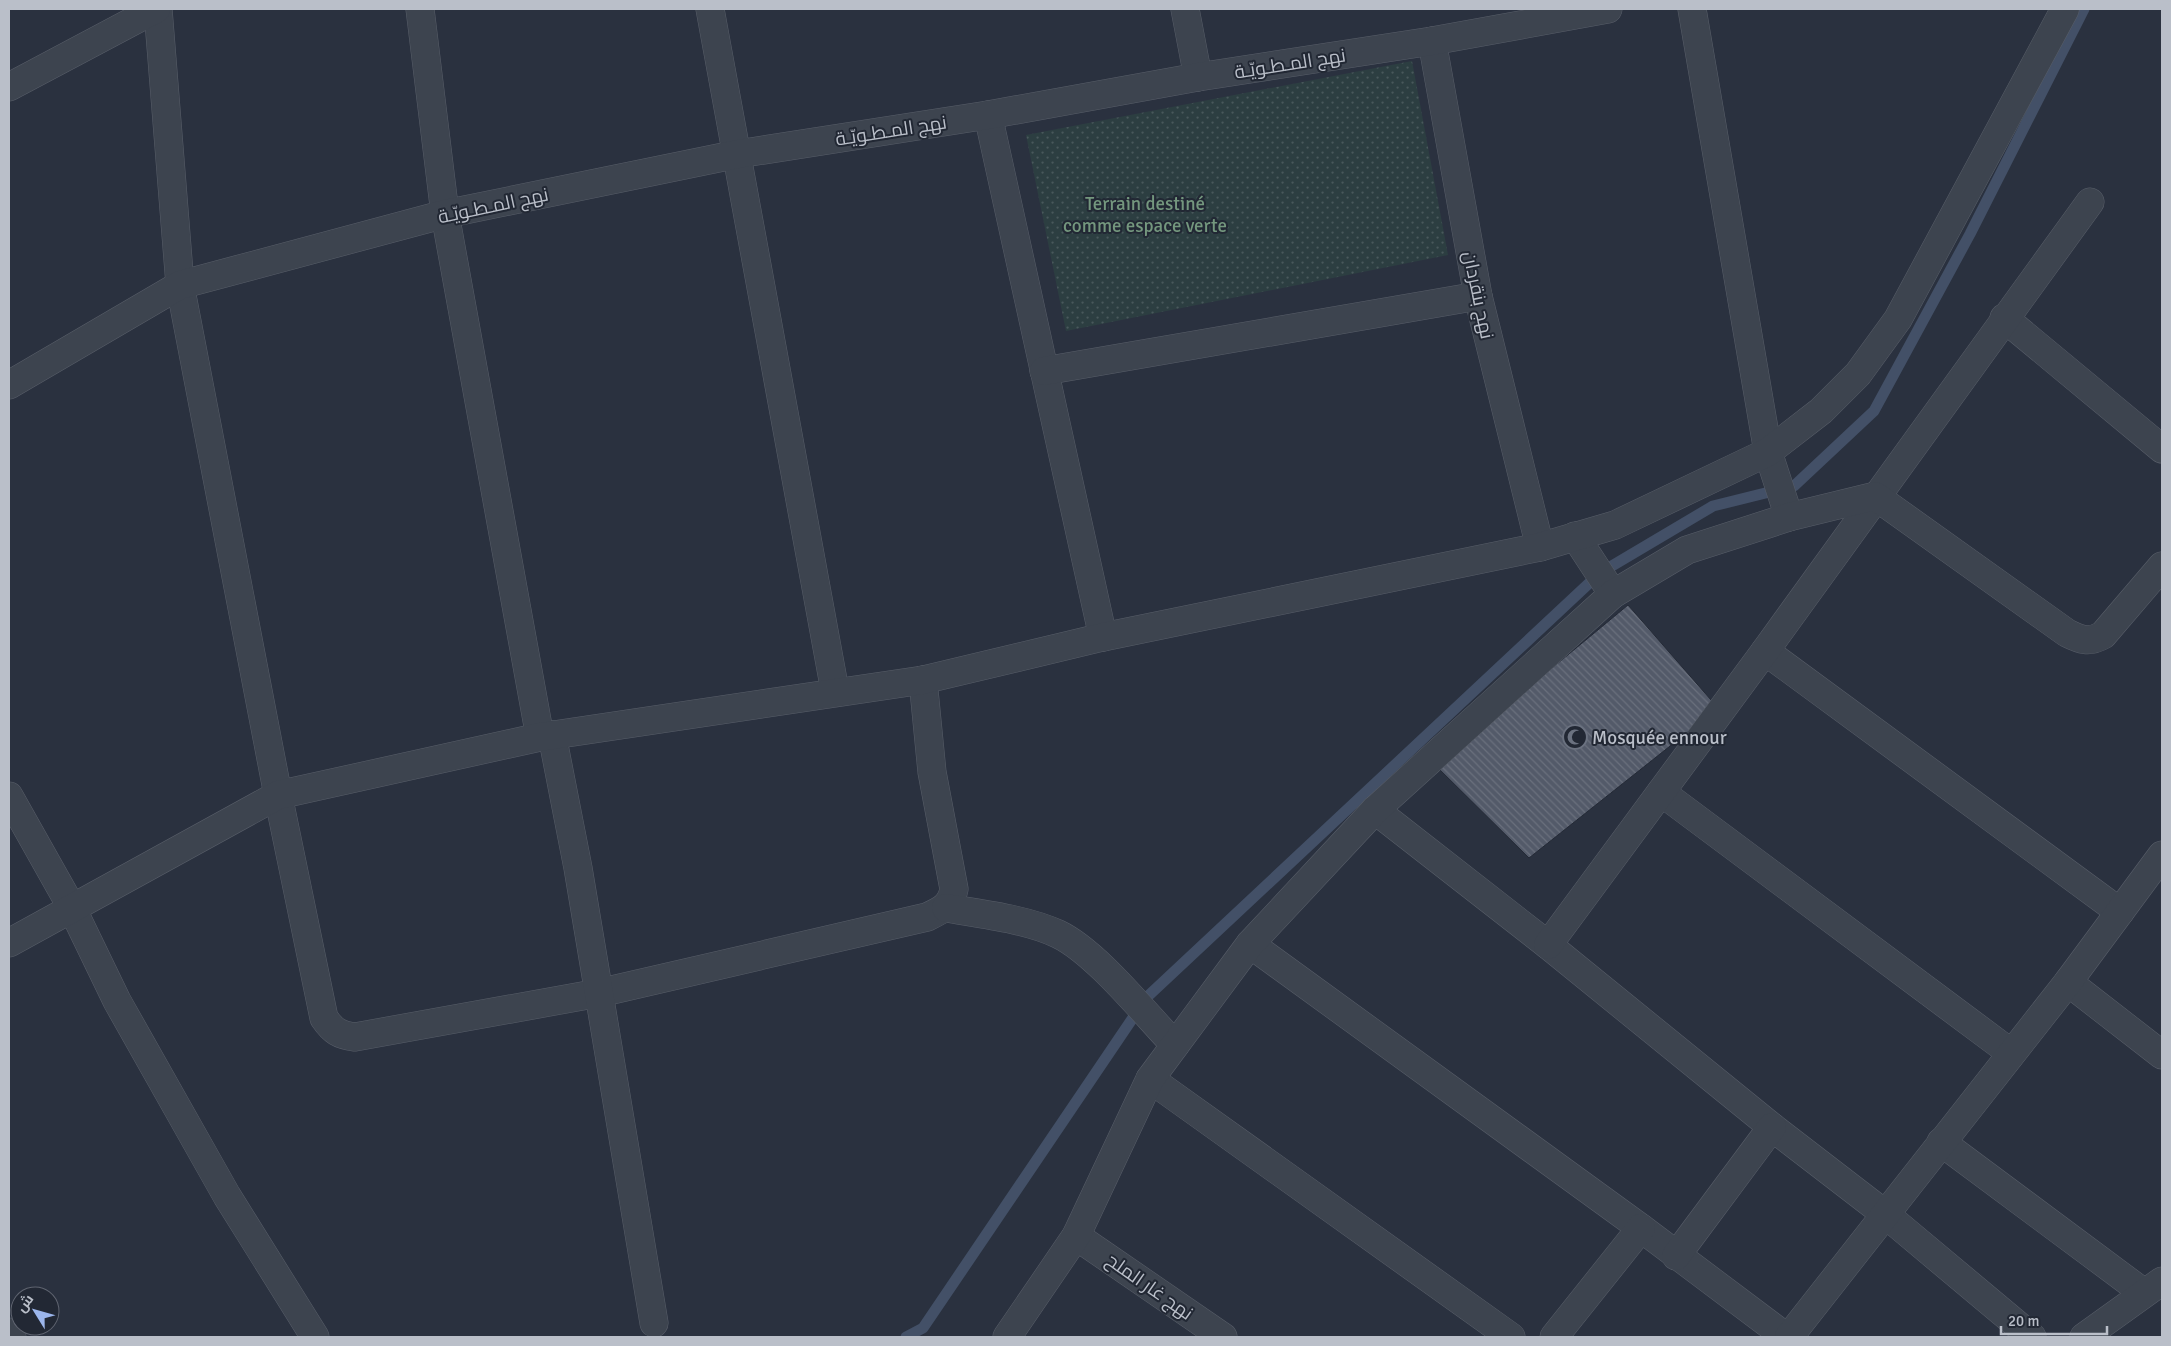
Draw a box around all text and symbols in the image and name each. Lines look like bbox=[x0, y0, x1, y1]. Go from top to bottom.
street label: نهج المـطـويّـة bbox=[1233, 43, 1348, 86]
street label: نهج المـطـويّـة bbox=[834, 110, 949, 153]
street label: نهج المـطـويّـة bbox=[436, 183, 551, 230]
park label: Terrain destiné comme espace verte bbox=[1063, 192, 1227, 238]
street label: نهج بنقردان bbox=[1456, 249, 1499, 342]
mosque icon: Mosquée ennour bbox=[1562, 724, 1588, 750]
place label: Mosquée ennour bbox=[1592, 726, 1727, 750]
street label: نهج غار الملح bbox=[1101, 1248, 1198, 1326]
north arrow bbox=[10, 1286, 60, 1336]
text: ش bbox=[13, 1291, 37, 1316]
scale bar bbox=[2001, 1304, 2107, 1336]
text: 20 m bbox=[2008, 1312, 2039, 1330]

